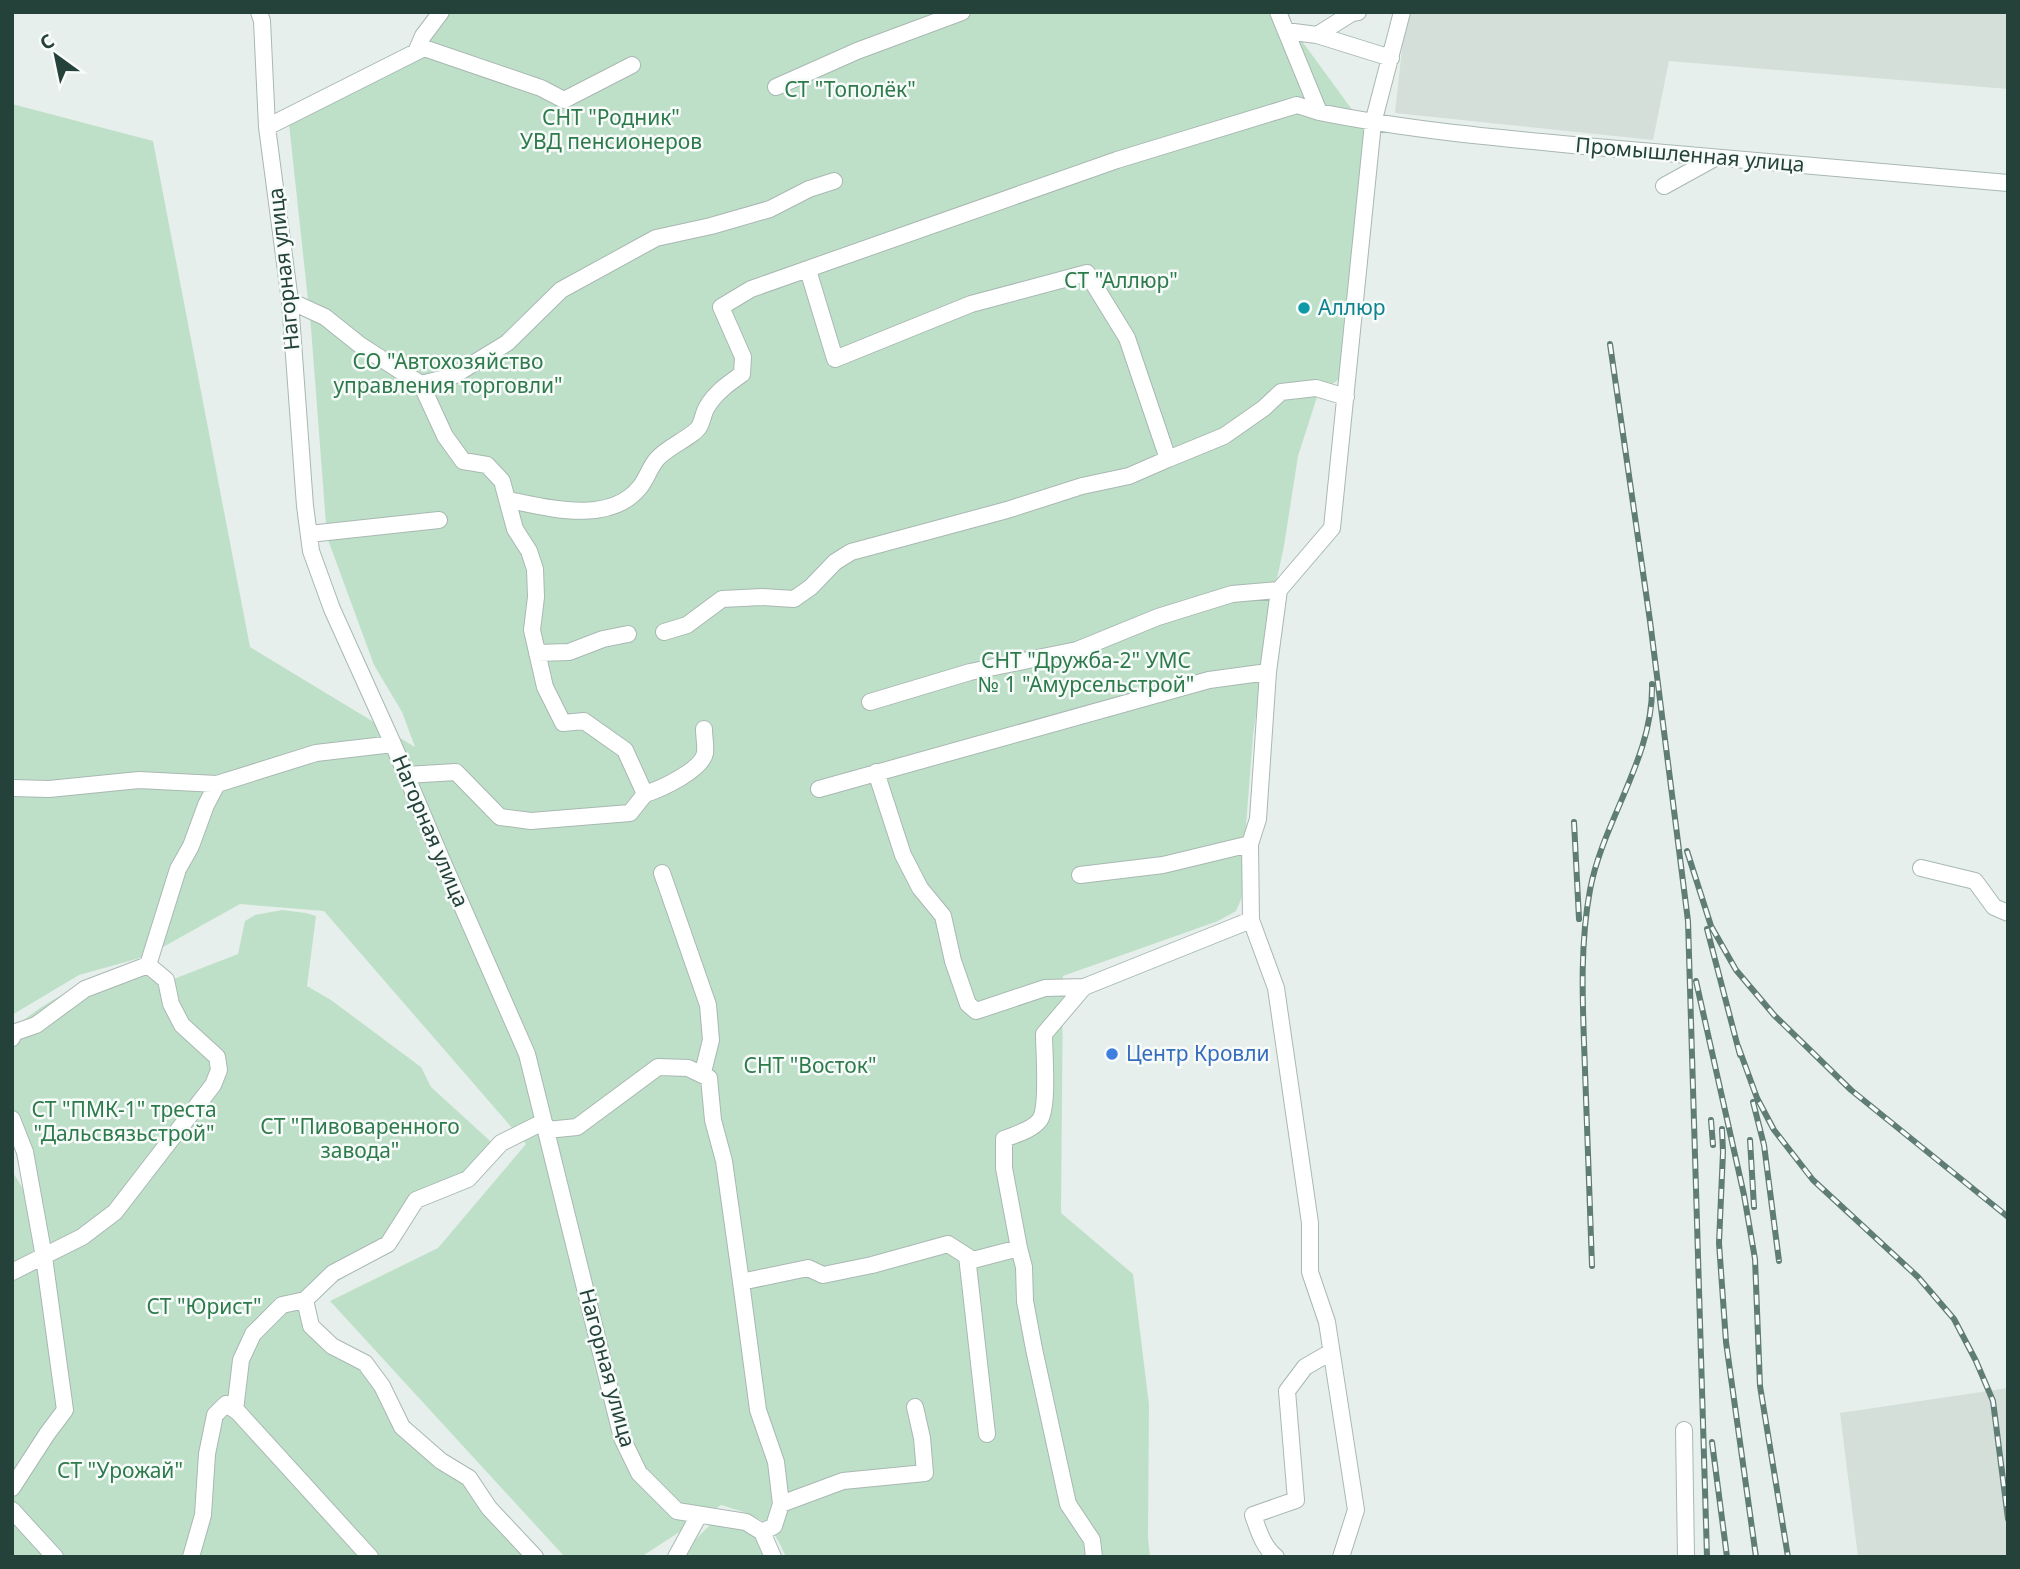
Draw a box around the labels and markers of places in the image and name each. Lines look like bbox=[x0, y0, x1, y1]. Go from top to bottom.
place label: Аллюр bbox=[1318, 293, 1386, 321]
marker: Аллюр bbox=[1296, 300, 1312, 316]
place label: Центр Кровли bbox=[1126, 1039, 1270, 1067]
marker: Центр Кровли bbox=[1104, 1046, 1120, 1062]

